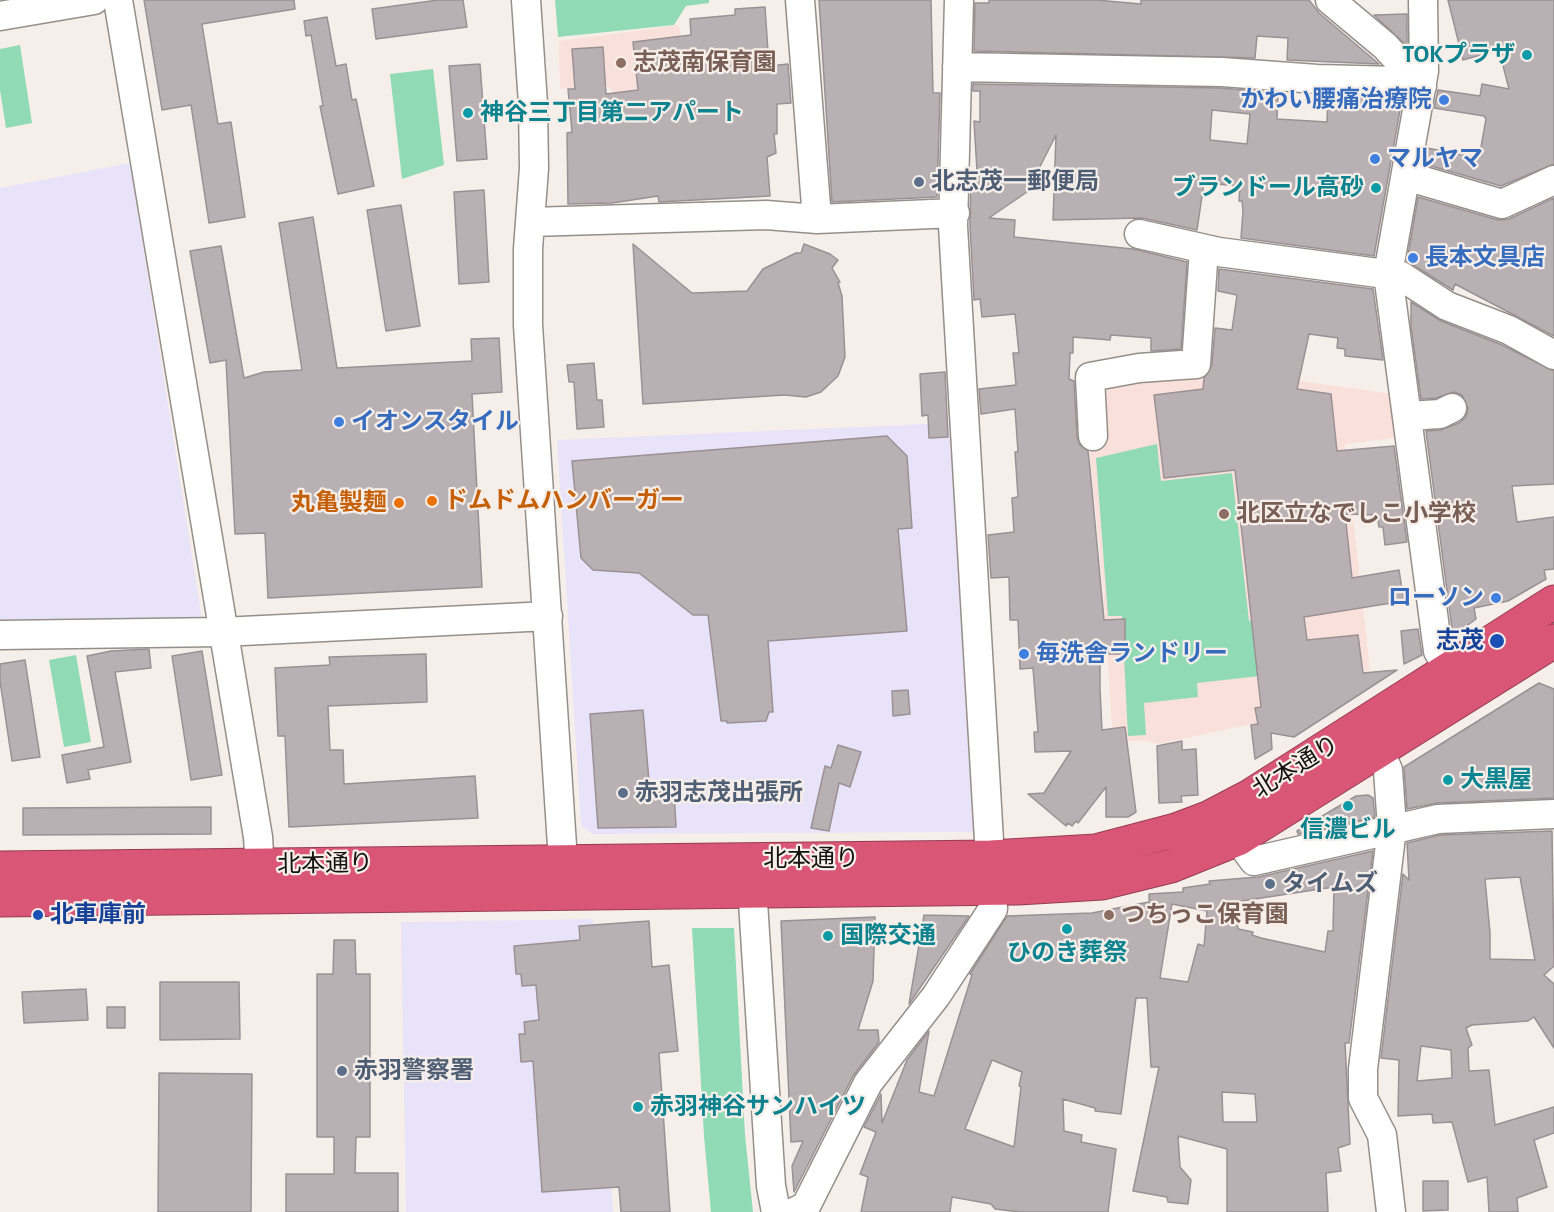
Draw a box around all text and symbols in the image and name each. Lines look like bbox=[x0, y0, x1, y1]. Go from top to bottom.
place label: TOKプラザ bbox=[1402, 41, 1515, 69]
marker: TOKプラザ bbox=[1520, 48, 1534, 62]
place label: 志茂南保育園 bbox=[633, 49, 777, 77]
marker: 志茂南保育園 bbox=[614, 56, 628, 70]
place label: かわい腰痛治療院 bbox=[1240, 86, 1432, 114]
marker: かわい腰痛治療院 bbox=[1437, 93, 1451, 107]
place label: 神谷三丁目第二アパート bbox=[480, 99, 744, 127]
marker: 神谷三丁目第二アパート bbox=[461, 106, 475, 120]
place label: マルヤマ bbox=[1387, 145, 1483, 173]
marker: マルヤマ bbox=[1368, 152, 1382, 166]
place label: 北志茂一郵便局 bbox=[931, 168, 1099, 196]
place label: ブランドール高砂 bbox=[1172, 174, 1364, 202]
marker: 北志茂一郵便局 bbox=[912, 175, 926, 189]
marker: ブランドール高砂 bbox=[1369, 181, 1383, 195]
place label: 長本文具店 bbox=[1425, 244, 1545, 272]
marker: 長本文具店 bbox=[1406, 251, 1420, 265]
place label: イオンスタイル bbox=[351, 408, 519, 436]
marker: イオンスタイル bbox=[332, 415, 346, 429]
place label: ドムドムハンバーガー bbox=[444, 487, 684, 515]
place label: 丸亀製麺 bbox=[291, 489, 387, 517]
marker: ドムドムハンバーガー bbox=[425, 494, 439, 508]
marker: 丸亀製麺 bbox=[392, 496, 406, 510]
place label: 北区立なでしこ小学校 bbox=[1236, 500, 1476, 528]
marker: 北区立なでしこ小学校 bbox=[1217, 507, 1231, 521]
place label: ローソン bbox=[1388, 584, 1484, 612]
marker: ローソン bbox=[1489, 591, 1503, 605]
place label: 志茂 bbox=[1436, 627, 1484, 655]
marker: 志茂 bbox=[1488, 632, 1506, 650]
place label: 毎洗舎ランドリー bbox=[1036, 640, 1228, 668]
marker: 毎洗舎ランドリー bbox=[1017, 647, 1031, 661]
street label: 北本通り bbox=[1248, 729, 1344, 805]
place label: 大黒屋 bbox=[1460, 766, 1532, 794]
marker: 大黒屋 bbox=[1441, 773, 1455, 787]
place label: 赤羽志茂出張所 bbox=[635, 779, 803, 807]
marker: 赤羽志茂出張所 bbox=[616, 786, 630, 800]
marker: 信濃ビル bbox=[1341, 799, 1355, 813]
place label: 信濃ビル bbox=[1300, 816, 1396, 844]
street label: 北本通り bbox=[763, 845, 859, 873]
street label: 北本通り bbox=[277, 849, 373, 879]
place label: タイムズ bbox=[1282, 870, 1378, 898]
marker: タイムズ bbox=[1263, 877, 1277, 891]
place label: 北車庫前 bbox=[50, 901, 146, 929]
place label: つちっこ保育園 bbox=[1121, 901, 1289, 929]
marker: 北車庫前 bbox=[31, 908, 45, 922]
marker: つちっこ保育園 bbox=[1102, 908, 1116, 922]
place label: 国際交通 bbox=[840, 922, 936, 950]
marker: ひのき葬祭 bbox=[1060, 922, 1074, 936]
marker: 国際交通 bbox=[821, 929, 835, 943]
place label: ひのき葬祭 bbox=[1007, 939, 1127, 967]
place label: 赤羽警察署 bbox=[354, 1057, 474, 1085]
marker: 赤羽警察署 bbox=[335, 1064, 349, 1078]
place label: 赤羽神谷サンハイツ bbox=[650, 1093, 866, 1121]
marker: 赤羽神谷サンハイツ bbox=[631, 1100, 645, 1114]

